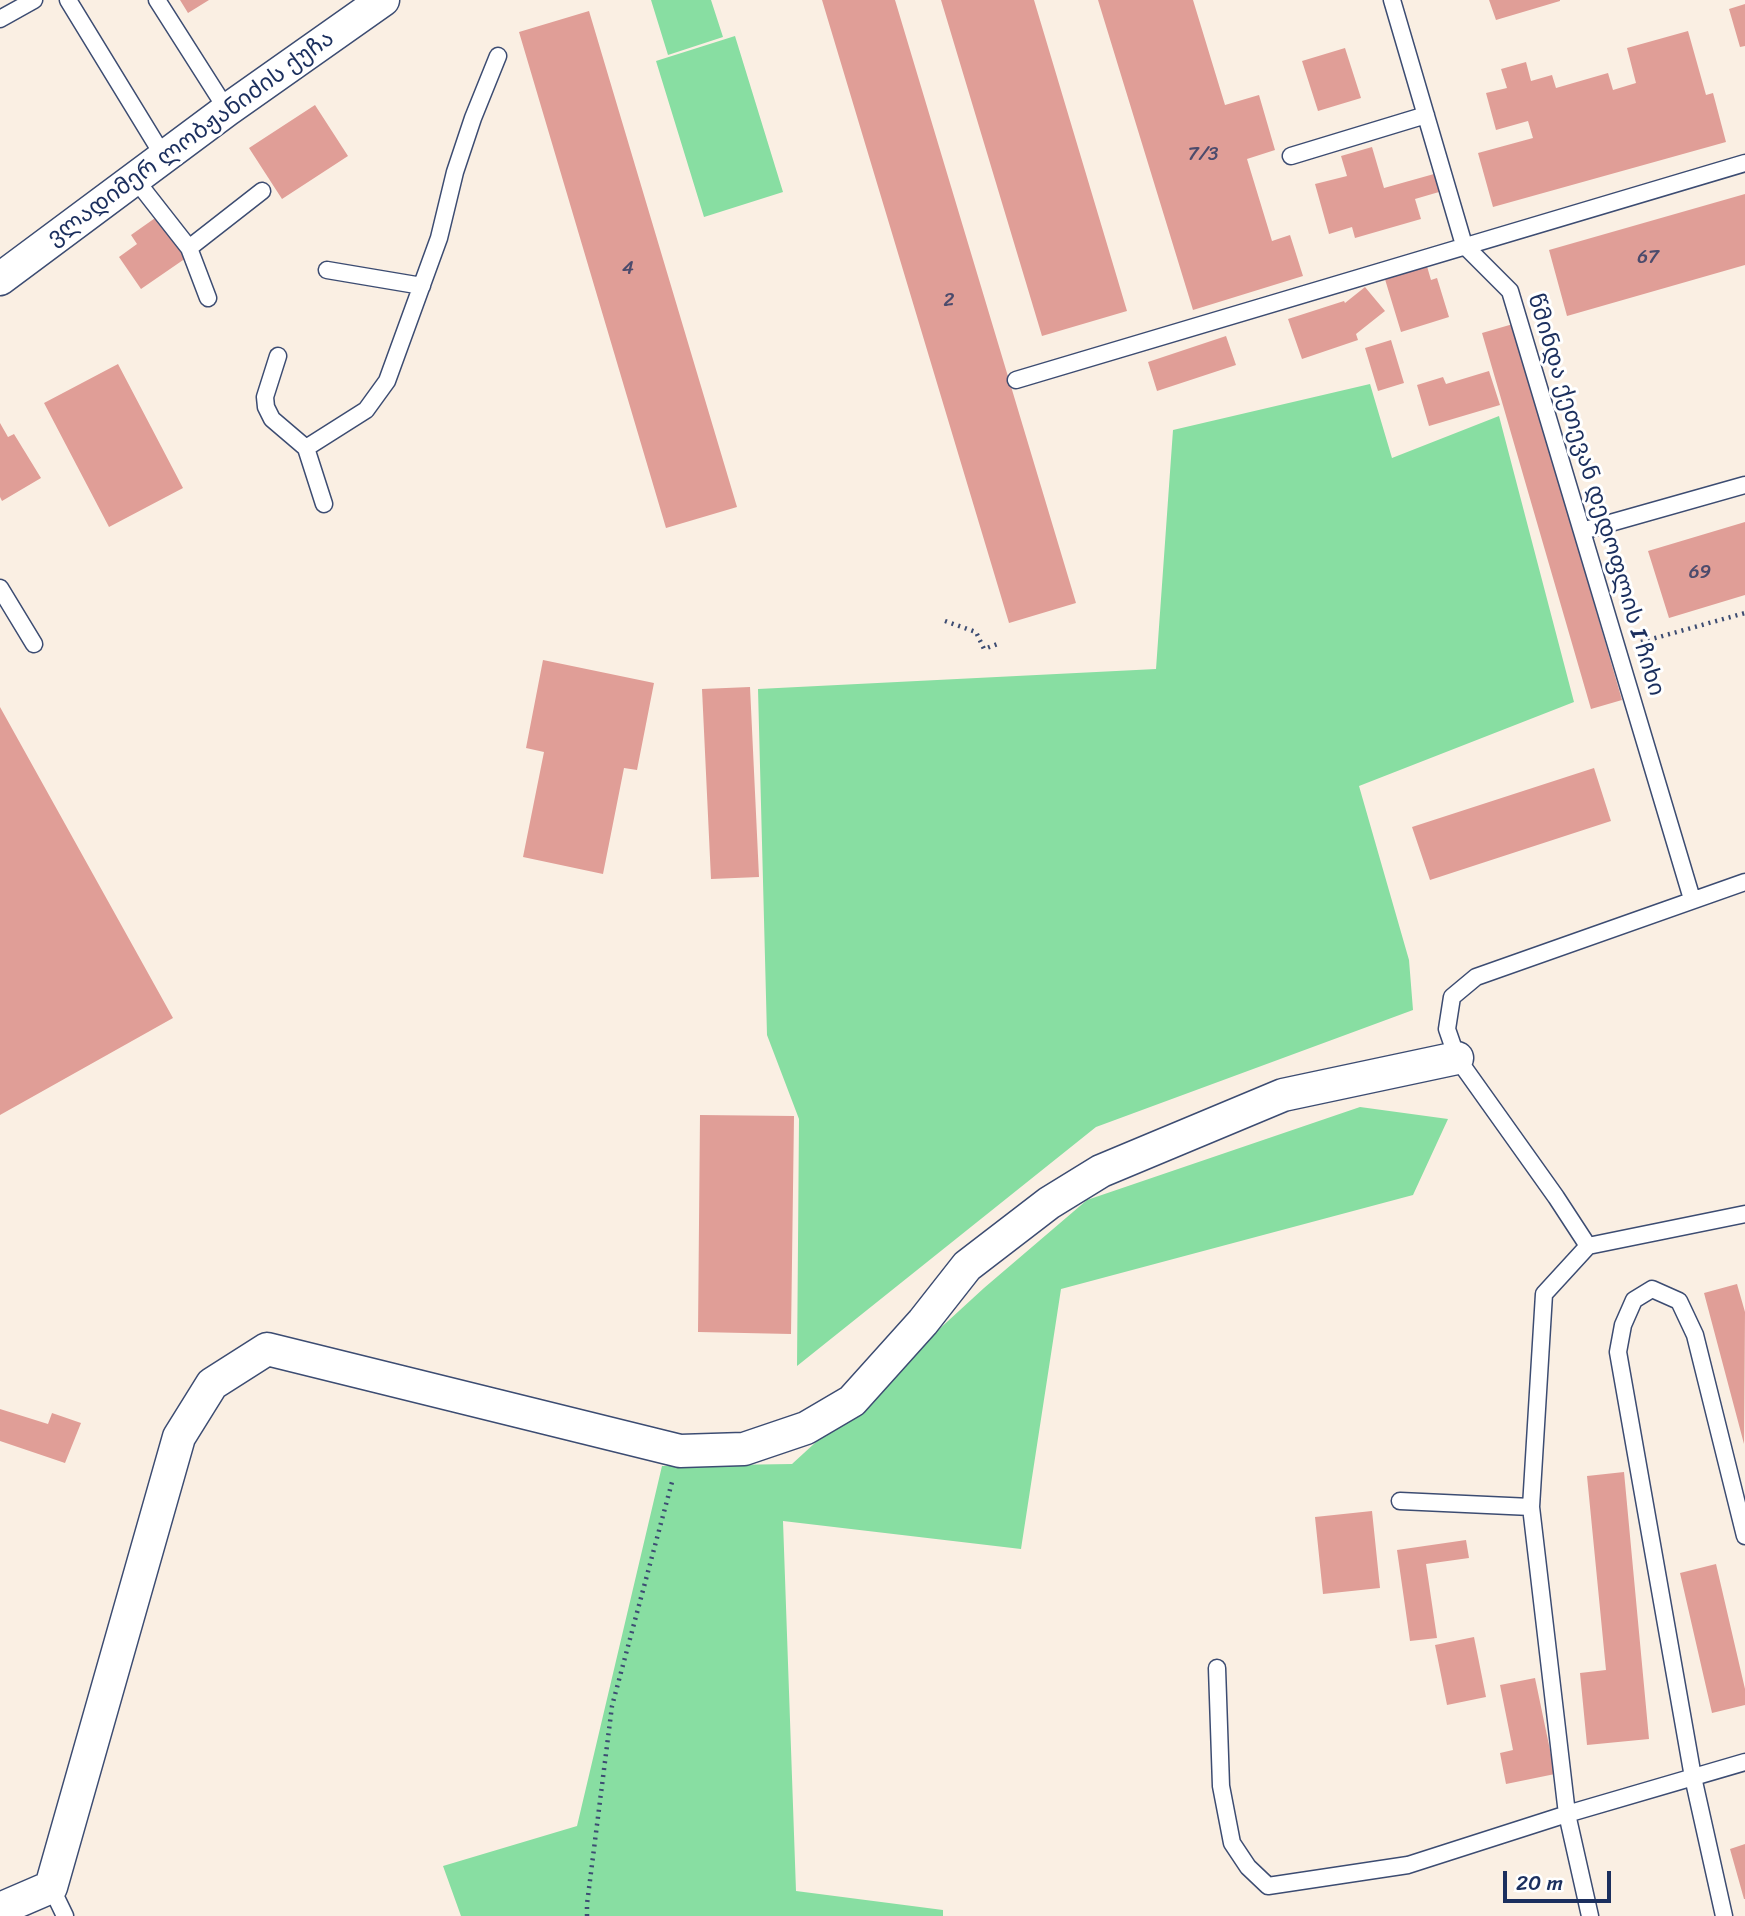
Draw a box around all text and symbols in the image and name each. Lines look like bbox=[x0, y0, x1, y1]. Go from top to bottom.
street label: ვლადიმერ ლობჟანიძის ქუჩა bbox=[42, 26, 340, 252]
house number: 7/3 bbox=[1188, 144, 1218, 166]
house number: 67 bbox=[1637, 247, 1659, 269]
house number: 4 bbox=[622, 258, 634, 280]
house number: 2 bbox=[944, 290, 954, 312]
street label: წმინდა ქეთევან დედოფლის I ჩიხი bbox=[1521, 291, 1669, 699]
house number: 69 bbox=[1689, 562, 1711, 584]
scale bar bbox=[1507, 1856, 1616, 1900]
text: 20 m bbox=[1516, 1864, 1563, 1902]

